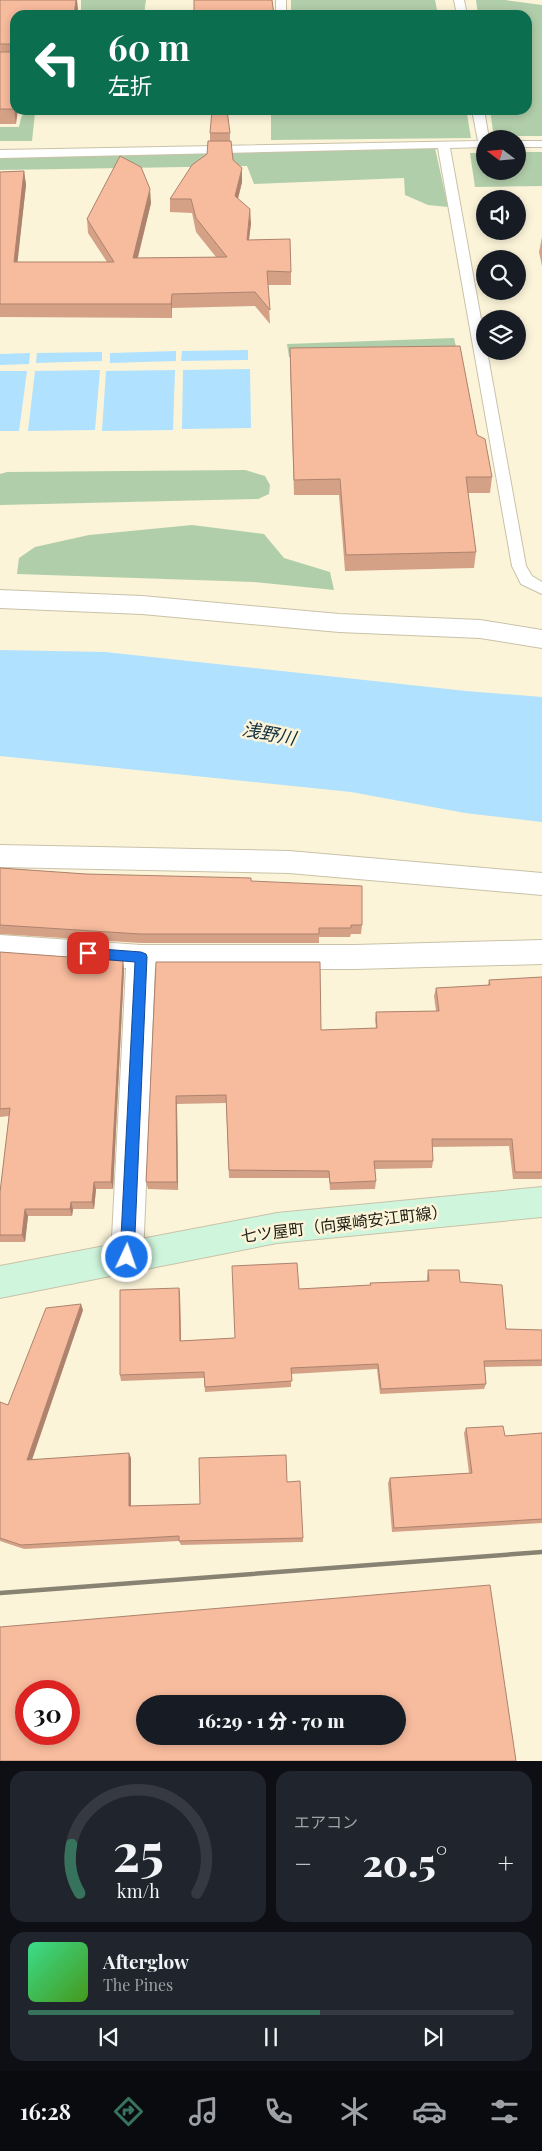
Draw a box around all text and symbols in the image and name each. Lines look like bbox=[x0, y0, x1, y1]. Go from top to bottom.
text: 60 m bbox=[108, 23, 190, 70]
icon: left bbox=[25, 30, 90, 95]
text: 左折 bbox=[108, 70, 152, 100]
north arrow bbox=[476, 130, 526, 180]
map controls bbox=[476, 130, 526, 360]
button: sound bbox=[476, 190, 526, 240]
button: search bbox=[476, 250, 526, 300]
button: layers bbox=[476, 310, 526, 360]
water label: 浅野川 bbox=[240, 716, 300, 750]
pin bbox=[67, 932, 109, 974]
icon: arrive bbox=[74, 939, 102, 967]
street label: 七ツ屋町（向粟崎安江町線） bbox=[239, 1200, 449, 1246]
position arrow bbox=[100, 1230, 152, 1282]
speed limit sign: 30 bbox=[15, 1680, 80, 1745]
text: 16:29 · 1 分 · 70 m bbox=[198, 1707, 344, 1733]
text: エアコン bbox=[294, 1811, 358, 1832]
text: 25 bbox=[112, 1816, 164, 1885]
text: 20.5° bbox=[362, 1836, 447, 1887]
text: − bbox=[294, 1844, 312, 1881]
text: + bbox=[498, 1844, 514, 1881]
text: km/h bbox=[117, 1879, 160, 1902]
text: Afterglow bbox=[103, 1948, 189, 1974]
text: The Pines bbox=[103, 1974, 173, 1995]
icon: previous bbox=[95, 2023, 123, 2051]
icon: pause bbox=[257, 2023, 285, 2051]
icon: next bbox=[419, 2023, 447, 2051]
icon: directions bbox=[111, 2094, 146, 2129]
icon: music bbox=[186, 2094, 221, 2129]
icon: phone bbox=[261, 2094, 296, 2129]
icon: climate bbox=[337, 2094, 372, 2129]
icon: car bbox=[412, 2094, 447, 2129]
icon: filters bbox=[487, 2094, 522, 2129]
text: 16:28 bbox=[20, 2096, 71, 2126]

